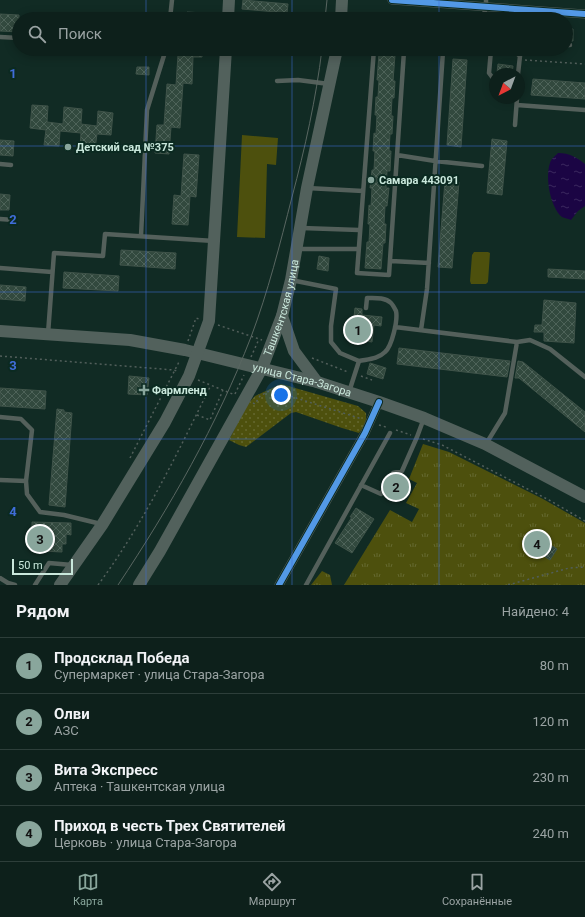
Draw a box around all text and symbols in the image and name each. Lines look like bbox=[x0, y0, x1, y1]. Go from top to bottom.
search box bbox=[12, 12, 573, 56]
icon: search bbox=[26, 23, 48, 45]
text: Поиск bbox=[58, 25, 102, 43]
text: 1 bbox=[9, 66, 17, 81]
north arrow bbox=[489, 68, 525, 104]
place label: Детский сад №375 bbox=[76, 141, 174, 154]
marker: Детский сад №375 bbox=[63, 142, 73, 152]
place label: Самара 443091 bbox=[379, 174, 459, 187]
marker: Самара 443091 bbox=[366, 175, 376, 185]
text: 2 bbox=[9, 212, 17, 227]
street label: Ташкентская улица bbox=[261, 258, 301, 358]
pin: 1 bbox=[345, 315, 371, 345]
text: 3 bbox=[9, 358, 17, 373]
street label: улица Стара-Загора bbox=[251, 360, 353, 399]
place label: Фармленд bbox=[152, 384, 207, 397]
marker: Фармленд bbox=[139, 385, 149, 395]
your location bbox=[271, 385, 291, 405]
pin: 2 bbox=[383, 472, 409, 502]
text: 4 bbox=[9, 504, 17, 519]
pin: 3 bbox=[27, 524, 53, 554]
pin: 4 bbox=[524, 529, 550, 559]
scale bar bbox=[12, 557, 73, 576]
text: 50 m bbox=[18, 559, 43, 572]
text: Рядом bbox=[16, 601, 70, 621]
text: Найдено: 4 bbox=[502, 604, 569, 619]
text: Продсклад Победа bbox=[54, 649, 190, 667]
text: 1 bbox=[25, 658, 33, 673]
text: 80 m bbox=[540, 658, 569, 673]
text: Супермаркет · улица Стара-Загора bbox=[54, 667, 265, 682]
text: Олви bbox=[54, 705, 90, 723]
text: 2 bbox=[25, 714, 33, 729]
text: 120 m bbox=[532, 714, 569, 729]
text: АЗС bbox=[54, 723, 79, 738]
text: Вита Экспресс bbox=[54, 761, 158, 779]
text: 3 bbox=[25, 770, 33, 785]
text: 230 m bbox=[532, 770, 569, 785]
text: Аптека · Ташкентская улица bbox=[54, 779, 225, 794]
text: Приход в честь Трех Святителей bbox=[54, 817, 286, 835]
text: 4 bbox=[25, 826, 33, 841]
text: 240 m bbox=[532, 826, 569, 841]
text: Церковь · улица Стара-Загора bbox=[54, 835, 237, 850]
tab: Карта bbox=[73, 871, 103, 908]
tab: Маршрут bbox=[249, 871, 296, 908]
tab: Сохранённые bbox=[442, 871, 512, 908]

